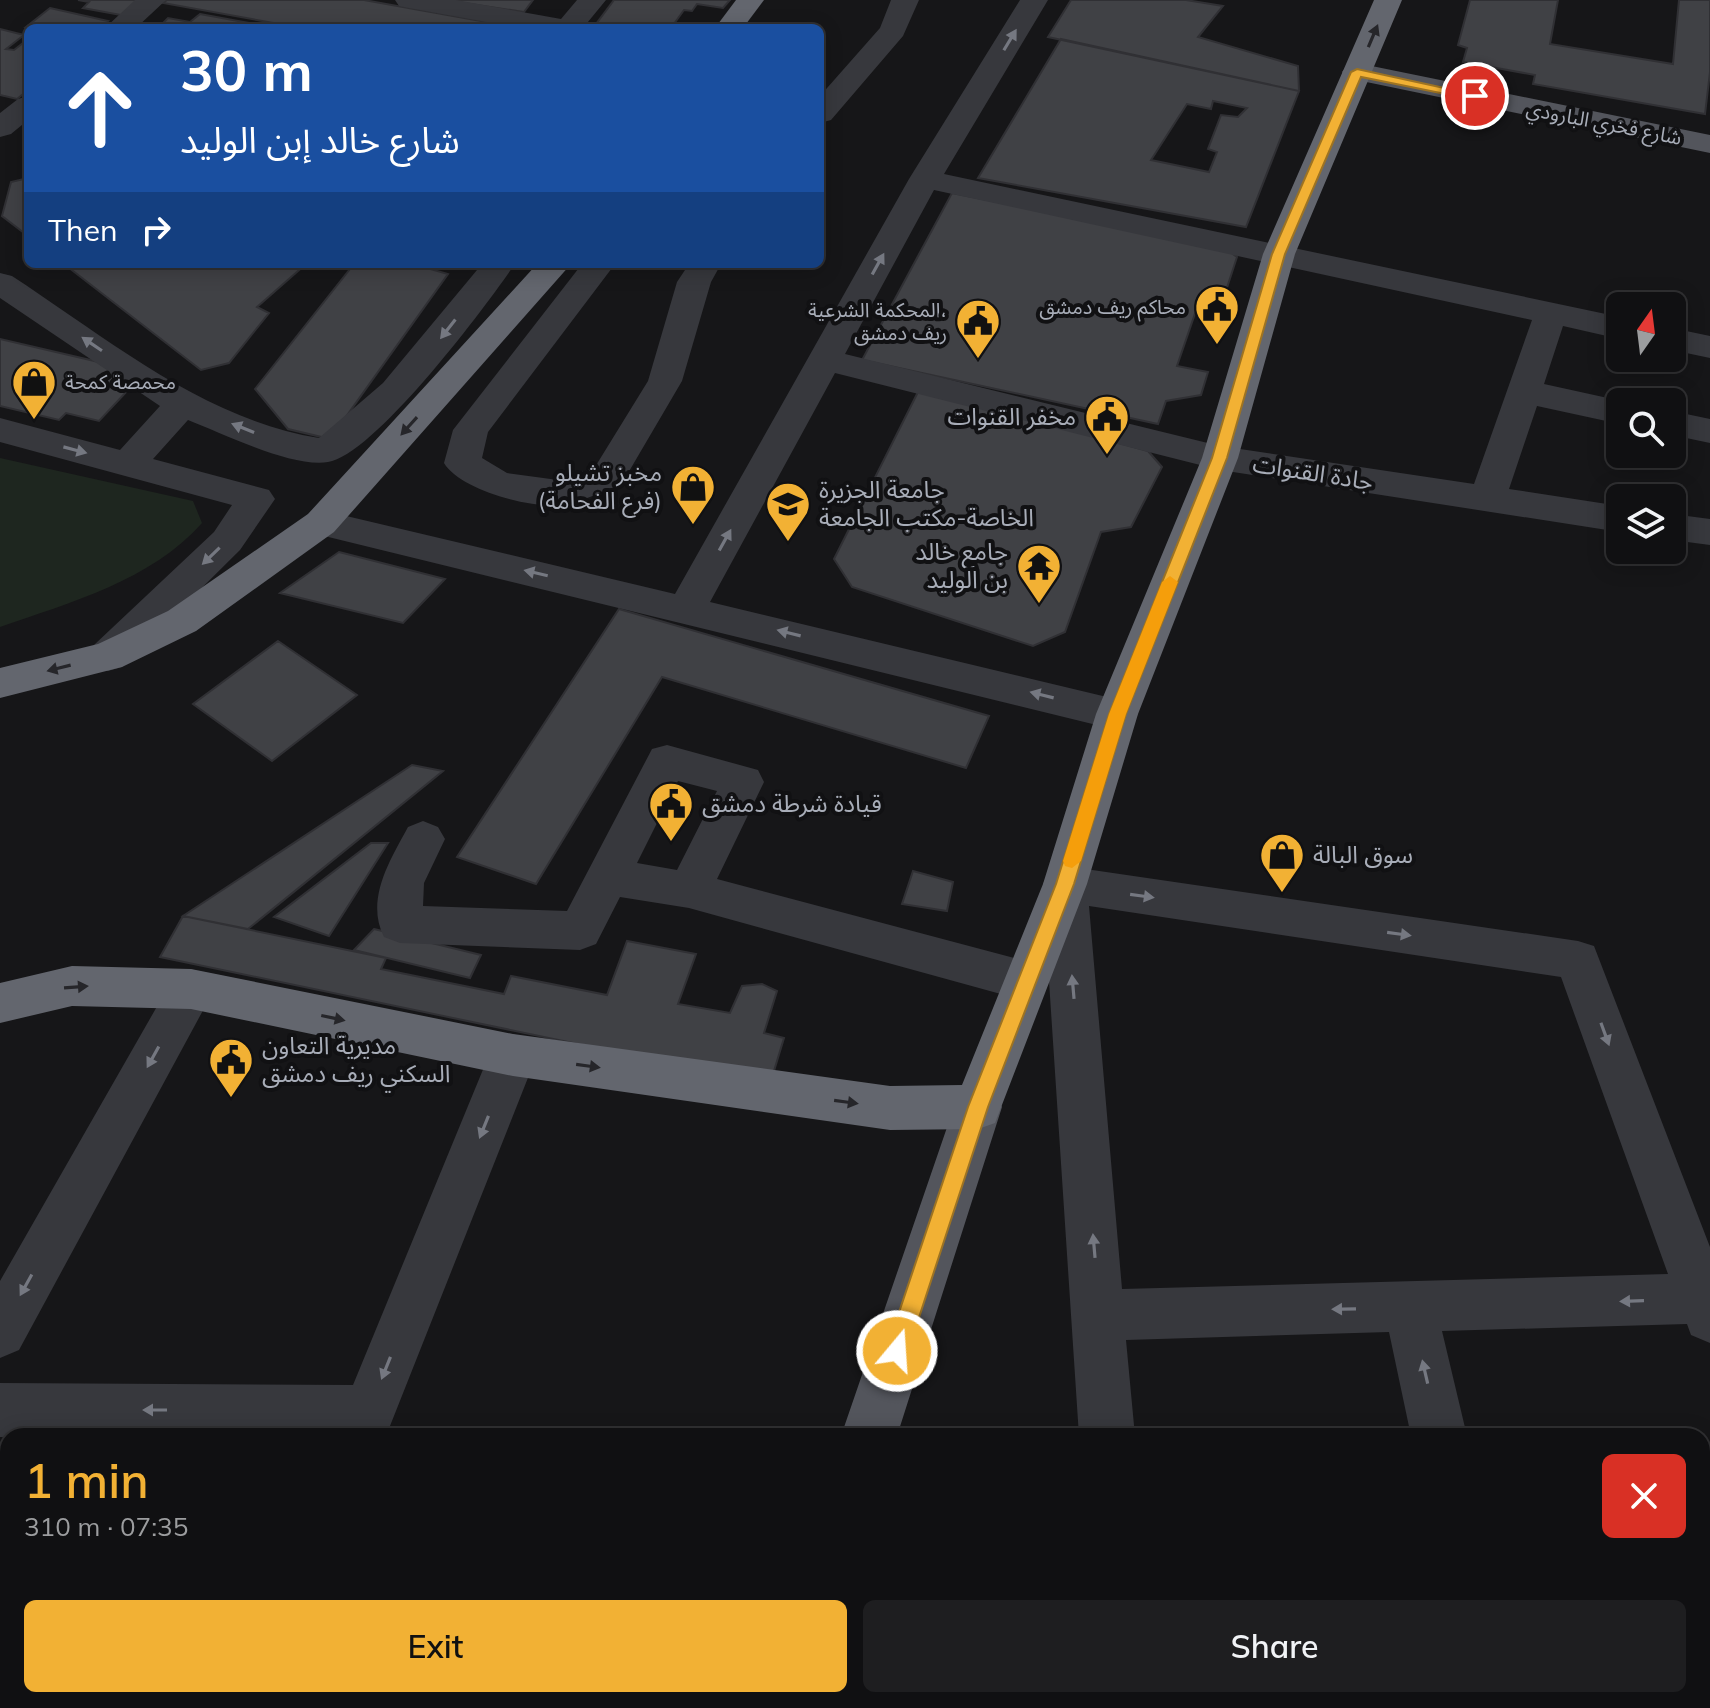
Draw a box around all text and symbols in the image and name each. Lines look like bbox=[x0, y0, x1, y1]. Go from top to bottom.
one-way arrow bbox=[1366, 24, 1379, 48]
one-way arrow bbox=[1003, 29, 1017, 51]
text: 30 m bbox=[180, 35, 313, 105]
icon: ahead bbox=[48, 56, 152, 160]
pin bbox=[1441, 62, 1509, 130]
icon: arrive bbox=[1453, 74, 1497, 118]
street label: شارع فخري البارودي bbox=[1524, 95, 1684, 153]
text: شارع خالد إبن الوليد bbox=[180, 117, 460, 162]
icon: right bbox=[134, 208, 178, 252]
text: Then bbox=[48, 211, 118, 249]
one-way arrow bbox=[871, 252, 885, 275]
public building icon: محاكم ريف دمشق bbox=[1193, 283, 1241, 346]
north arrow bbox=[1606, 292, 1686, 372]
map controls bbox=[1606, 292, 1686, 564]
place label: محاكم ريف دمشق bbox=[1039, 294, 1186, 322]
place label: المحكمة الشرعية، ريف دمشق bbox=[808, 297, 947, 346]
public building icon: المحكمة الشرعية، ريف دمشق bbox=[954, 297, 1002, 360]
one-way arrow bbox=[440, 319, 457, 339]
one-way arrow bbox=[81, 337, 103, 351]
shop icon: محمصة كمحة bbox=[10, 358, 58, 421]
place label: محمصة كمحة bbox=[65, 369, 176, 394]
button: search bbox=[1606, 388, 1686, 468]
public building icon: مخفر القنوات bbox=[1083, 393, 1131, 456]
place label: مخفر القنوات bbox=[948, 401, 1076, 431]
one-way arrow bbox=[400, 416, 418, 435]
one-way arrow bbox=[231, 421, 255, 434]
one-way arrow bbox=[64, 444, 88, 457]
street label: جادة القنوات bbox=[1251, 448, 1376, 496]
place label: مخبز تشيلو (فرع الفحامة) bbox=[538, 457, 662, 518]
shop icon: مخبز تشيلو (فرع الفحامة) bbox=[669, 463, 717, 526]
place label: جامعة الجزيرة الخاصة-مكتب الجامعة bbox=[819, 474, 1034, 532]
school or university icon: جامعة الجزيرة الخاصة-مكتب الجامعة bbox=[764, 480, 812, 543]
button: layers bbox=[1606, 484, 1686, 564]
one-way arrow bbox=[718, 529, 732, 551]
place label: جامع خالد بن الوليد bbox=[915, 536, 1008, 594]
temple icon: جامع خالد بن الوليد bbox=[1015, 542, 1063, 605]
one-way arrow bbox=[202, 546, 221, 565]
one-way arrow bbox=[524, 566, 549, 579]
one-way arrow bbox=[776, 627, 801, 639]
one-way arrow bbox=[47, 662, 72, 675]
one-way arrow bbox=[1029, 689, 1054, 701]
public building icon: قيادة شرطة دمشق bbox=[647, 780, 695, 843]
place label: قيادة شرطة دمشق bbox=[702, 788, 882, 819]
shop icon: سوق البالة bbox=[1258, 831, 1306, 894]
place label: سوق البالة bbox=[1313, 839, 1413, 869]
one-way arrow bbox=[1130, 890, 1155, 903]
one-way arrow bbox=[1387, 928, 1412, 941]
one-way arrow bbox=[1066, 974, 1079, 999]
one-way arrow bbox=[64, 980, 89, 993]
one-way arrow bbox=[321, 1012, 346, 1025]
one-way arrow bbox=[1600, 1023, 1612, 1047]
place label: مديرية التعاون السكني ريف دمشق bbox=[262, 1030, 450, 1093]
public building icon: مديرية التعاون السكني ريف دمشق bbox=[207, 1036, 255, 1099]
one-way arrow bbox=[146, 1046, 160, 1069]
one-way arrow bbox=[576, 1060, 601, 1073]
one-way arrow bbox=[834, 1096, 859, 1109]
one-way arrow bbox=[477, 1115, 490, 1139]
one-way arrow bbox=[1087, 1234, 1100, 1259]
one-way arrow bbox=[20, 1273, 33, 1296]
one-way arrow bbox=[1619, 1294, 1644, 1307]
one-way arrow bbox=[1331, 1303, 1356, 1315]
position arrow bbox=[855, 1309, 939, 1393]
one-way arrow bbox=[380, 1356, 393, 1380]
one-way arrow bbox=[1418, 1359, 1430, 1384]
one-way arrow bbox=[142, 1404, 167, 1417]
text: 1 min bbox=[24, 1450, 149, 1510]
button: close bbox=[1602, 1454, 1686, 1538]
text: 310 m · 07:35 bbox=[24, 1510, 188, 1543]
button: Exit bbox=[24, 1600, 847, 1692]
button: Share bbox=[863, 1600, 1686, 1692]

